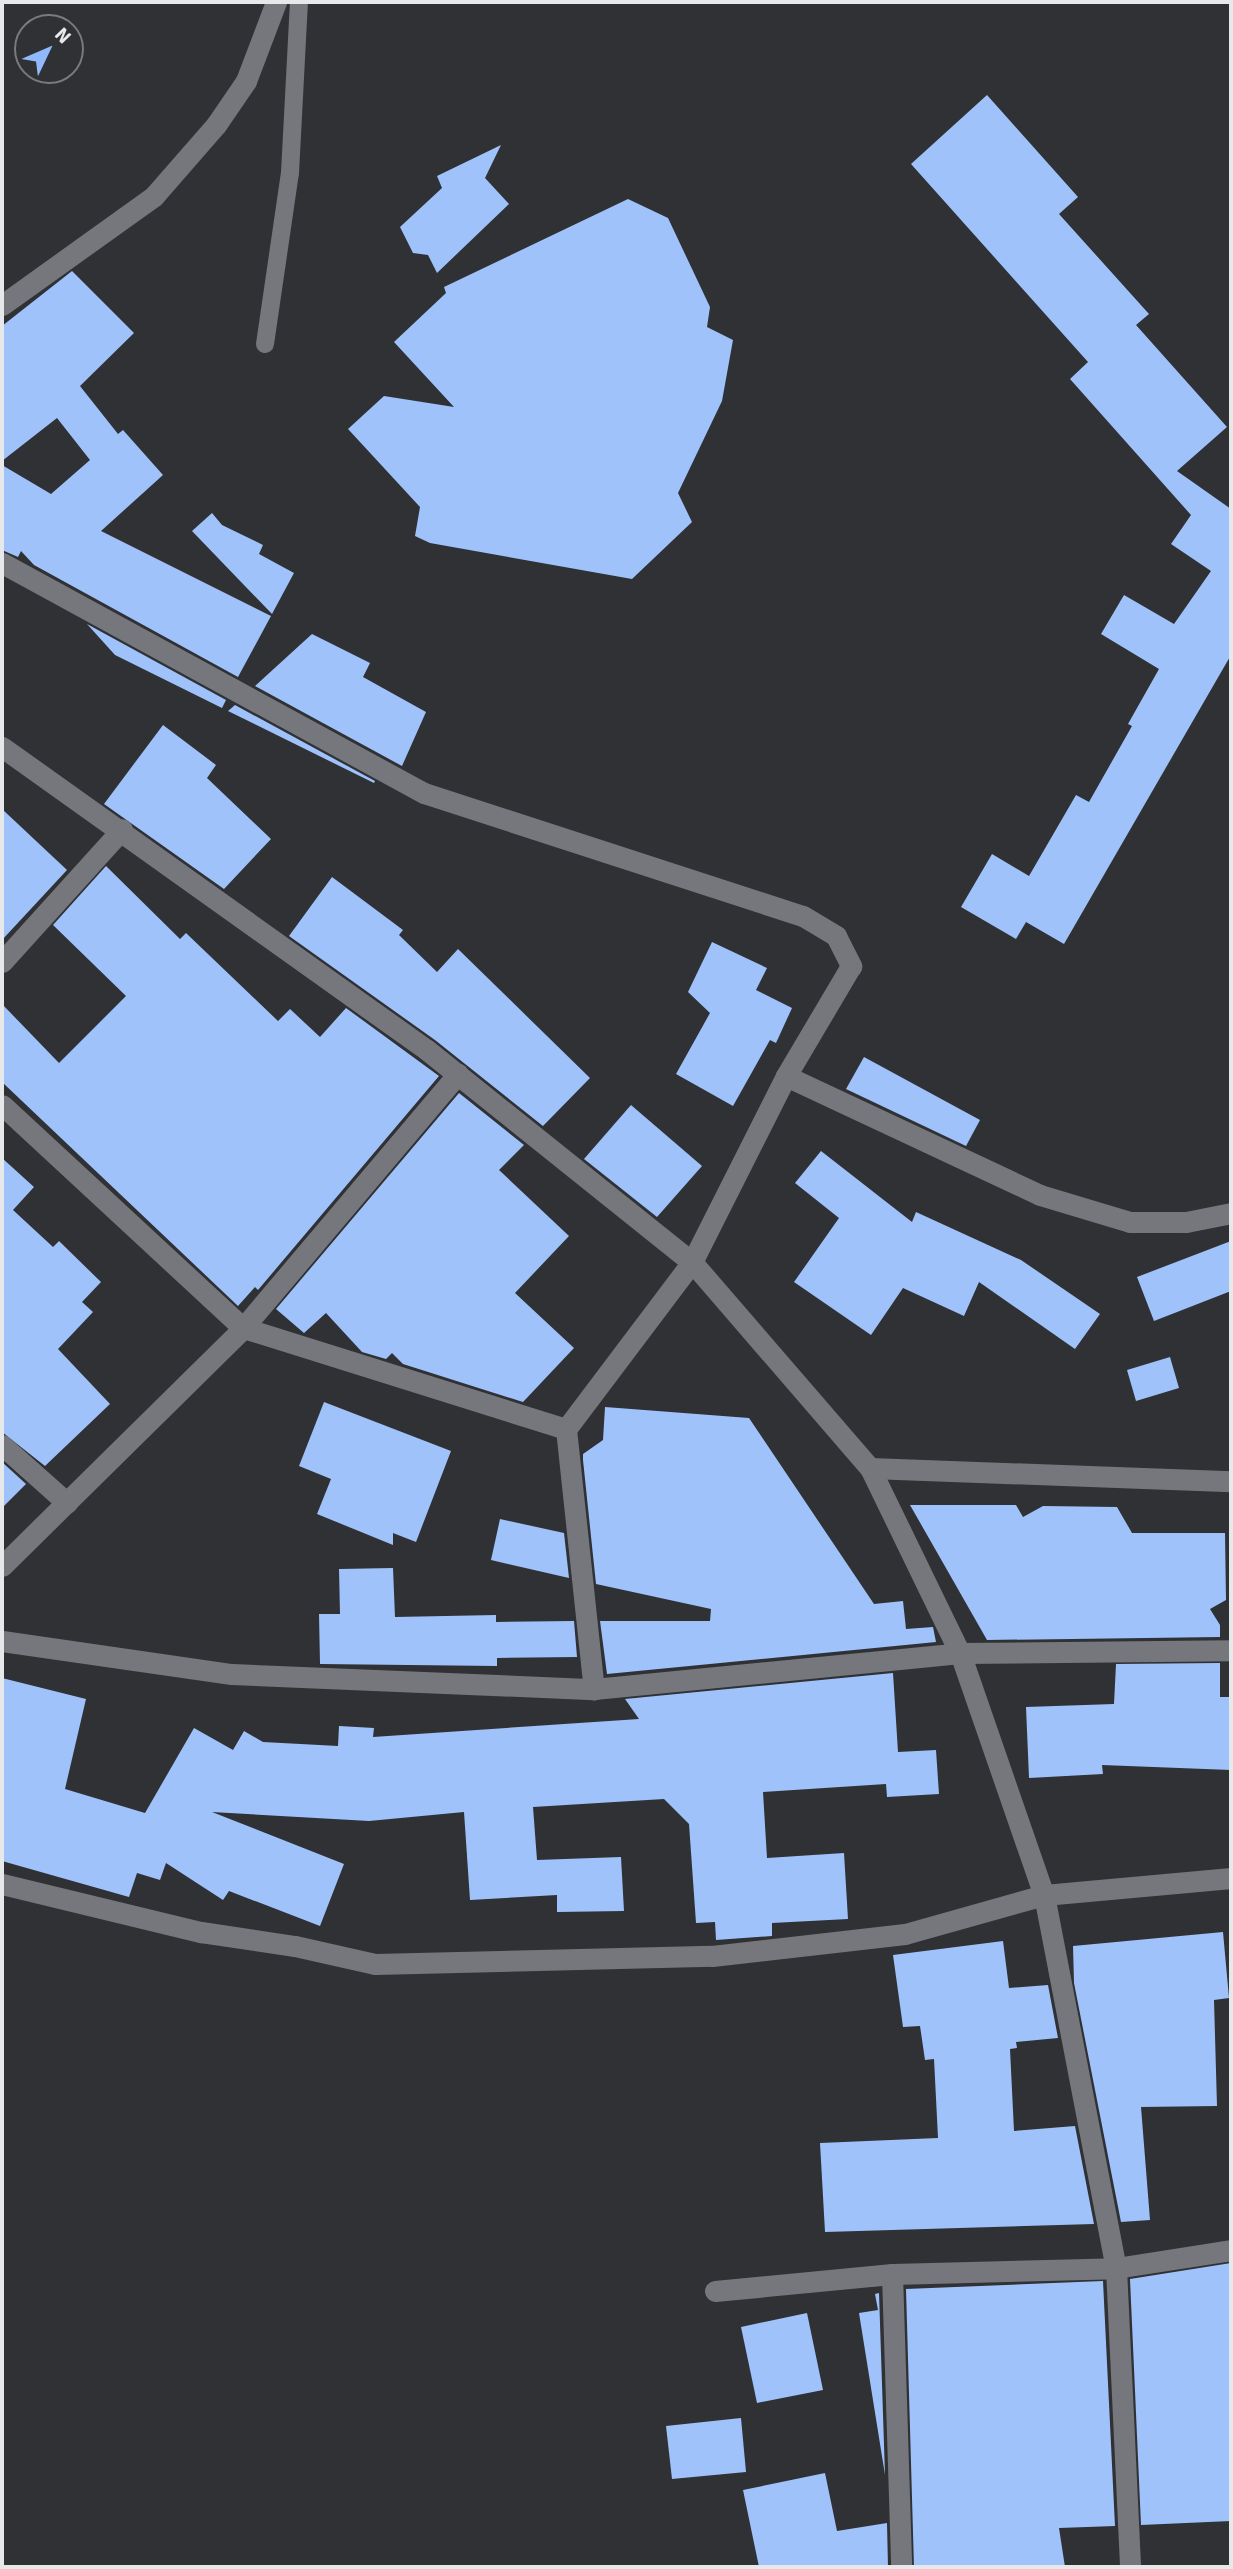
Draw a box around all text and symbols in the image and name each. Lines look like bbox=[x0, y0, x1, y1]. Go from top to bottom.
north arrow bbox=[14, 14, 84, 84]
text: N bbox=[49, 23, 76, 49]

